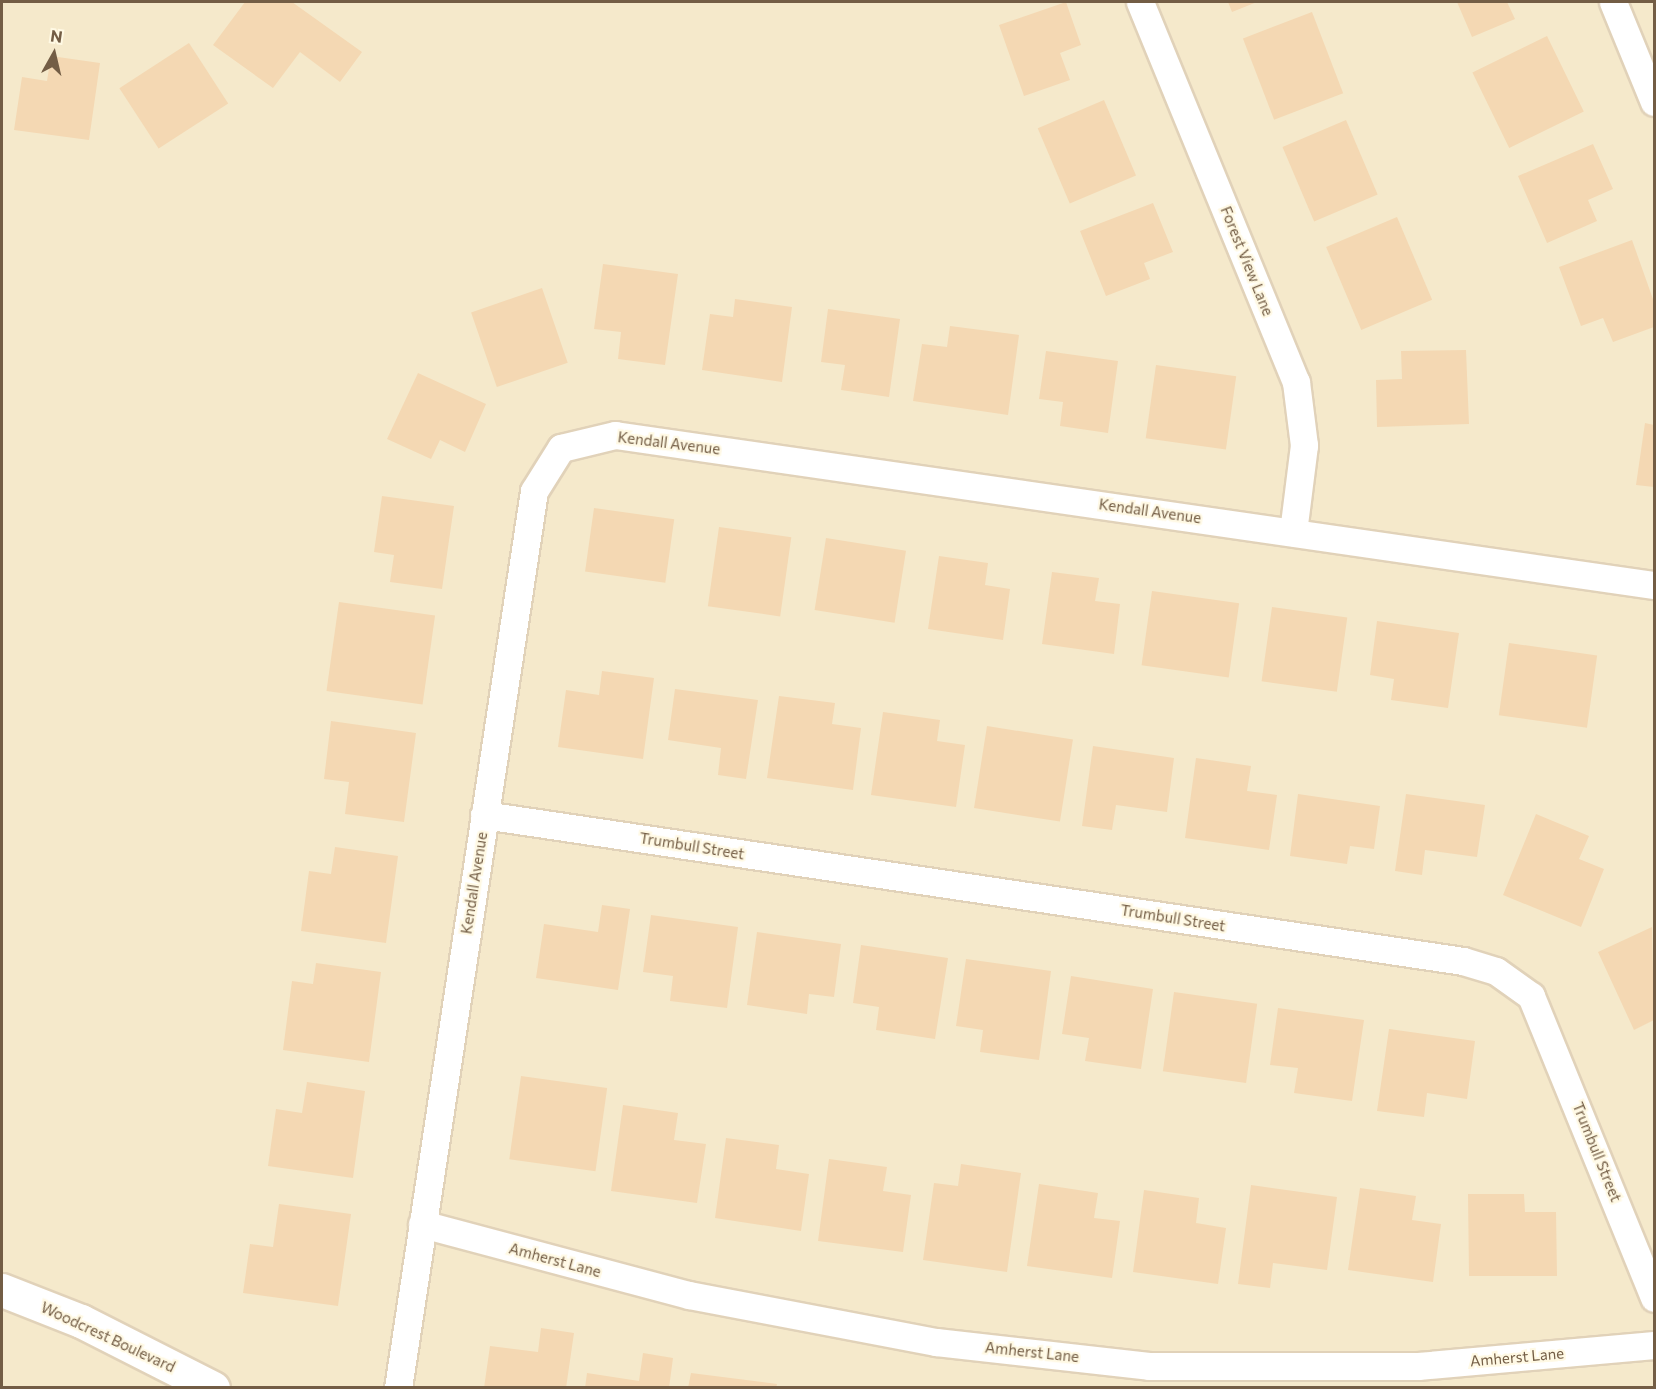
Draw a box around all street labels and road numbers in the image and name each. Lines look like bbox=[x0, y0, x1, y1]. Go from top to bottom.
street label: Forest View Lane bbox=[1217, 204, 1277, 318]
street label: Kendall Avenue bbox=[617, 428, 721, 458]
street label: Kendall Avenue bbox=[1098, 495, 1202, 527]
street label: Trumbull Street bbox=[638, 829, 746, 863]
street label: Kendall Avenue bbox=[457, 831, 491, 935]
street label: Trumbull Street bbox=[1119, 901, 1227, 935]
street label: Trumbull Street bbox=[1569, 1100, 1625, 1204]
street label: Amherst Lane bbox=[507, 1239, 603, 1281]
street label: Woodcrest Boulevard bbox=[38, 1298, 178, 1376]
street label: Amherst Lane bbox=[984, 1338, 1080, 1366]
street label: Amherst Lane bbox=[1469, 1344, 1565, 1370]

